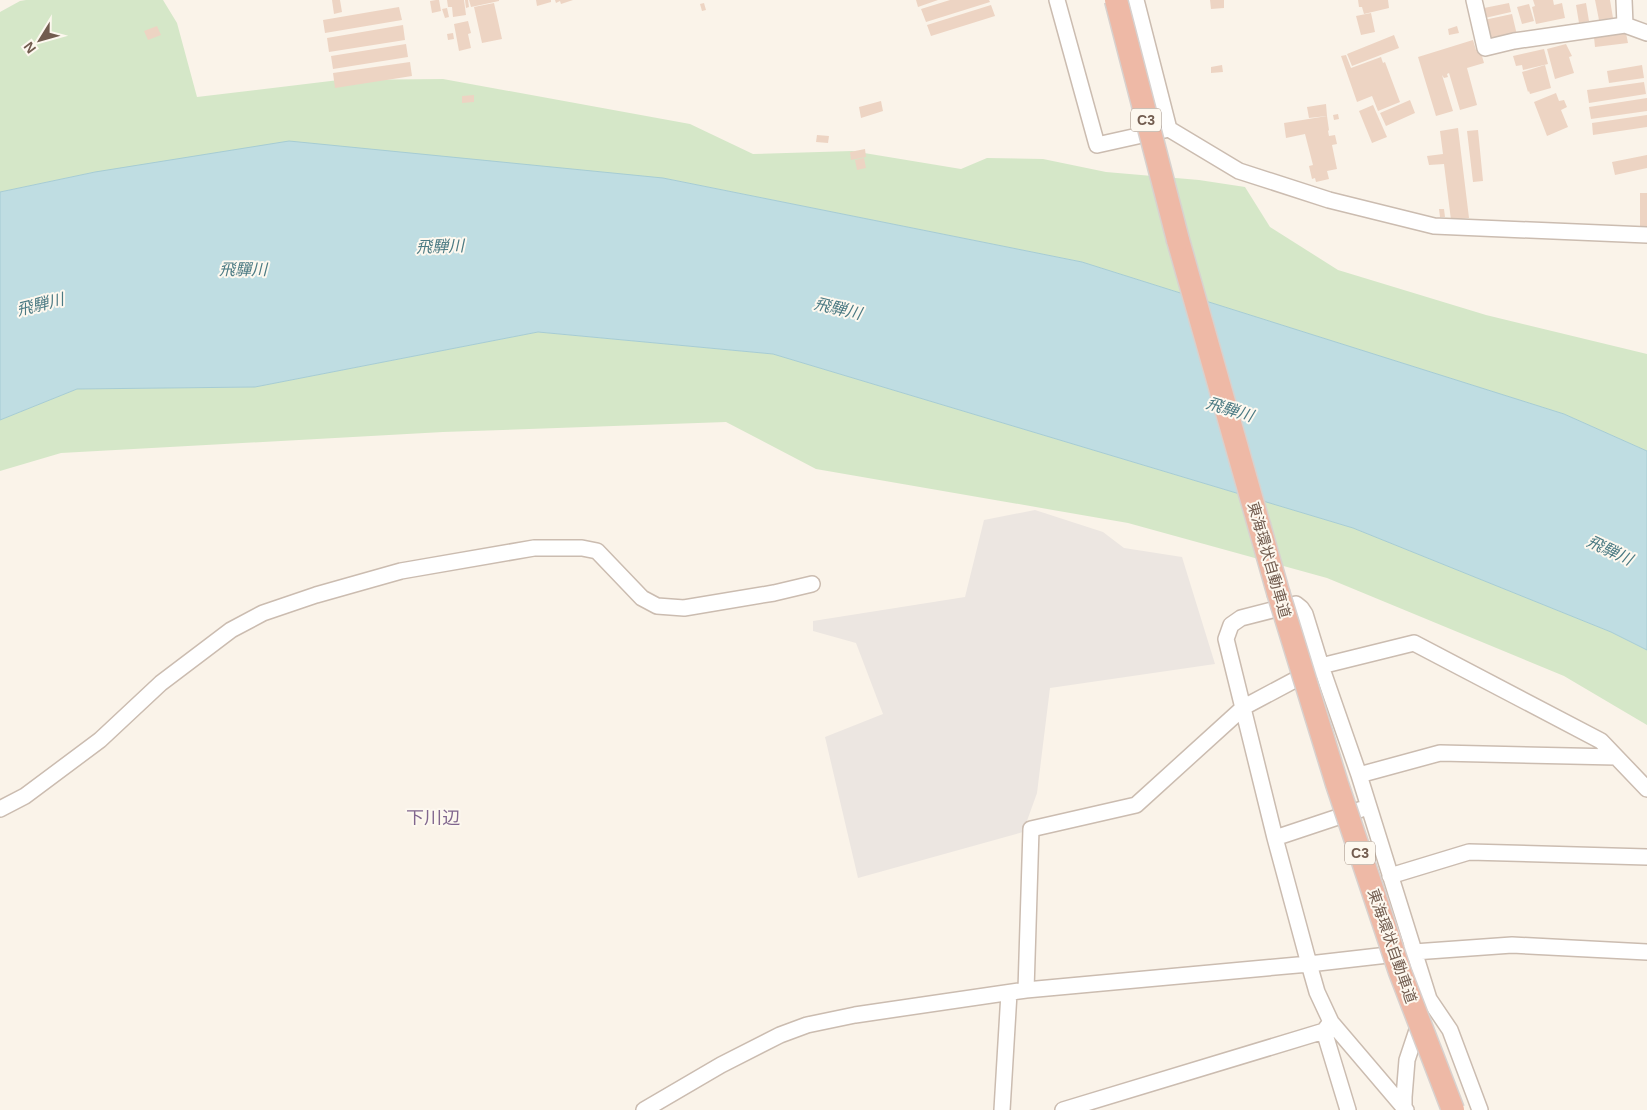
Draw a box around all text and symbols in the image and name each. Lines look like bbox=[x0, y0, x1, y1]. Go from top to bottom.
north arrow bbox=[15, 15, 65, 65]
text: N bbox=[20, 39, 39, 57]
road number: C3 bbox=[1131, 108, 1161, 132]
water label: 飛騨川 bbox=[416, 237, 466, 256]
water label: 飛驒川 bbox=[219, 261, 269, 278]
water label: 飛騨川 bbox=[15, 290, 67, 319]
water label: 飛騨川 bbox=[813, 295, 865, 323]
water label: 飛騨川 bbox=[1204, 394, 1257, 425]
street label: 東海環状自動車道 bbox=[1245, 500, 1294, 620]
water label: 飛騨川 bbox=[1584, 533, 1637, 569]
district label: 下川辺 bbox=[406, 808, 460, 828]
road number: C3 bbox=[1345, 841, 1375, 864]
street label: 東海環状自動車道 bbox=[1365, 886, 1420, 1005]

